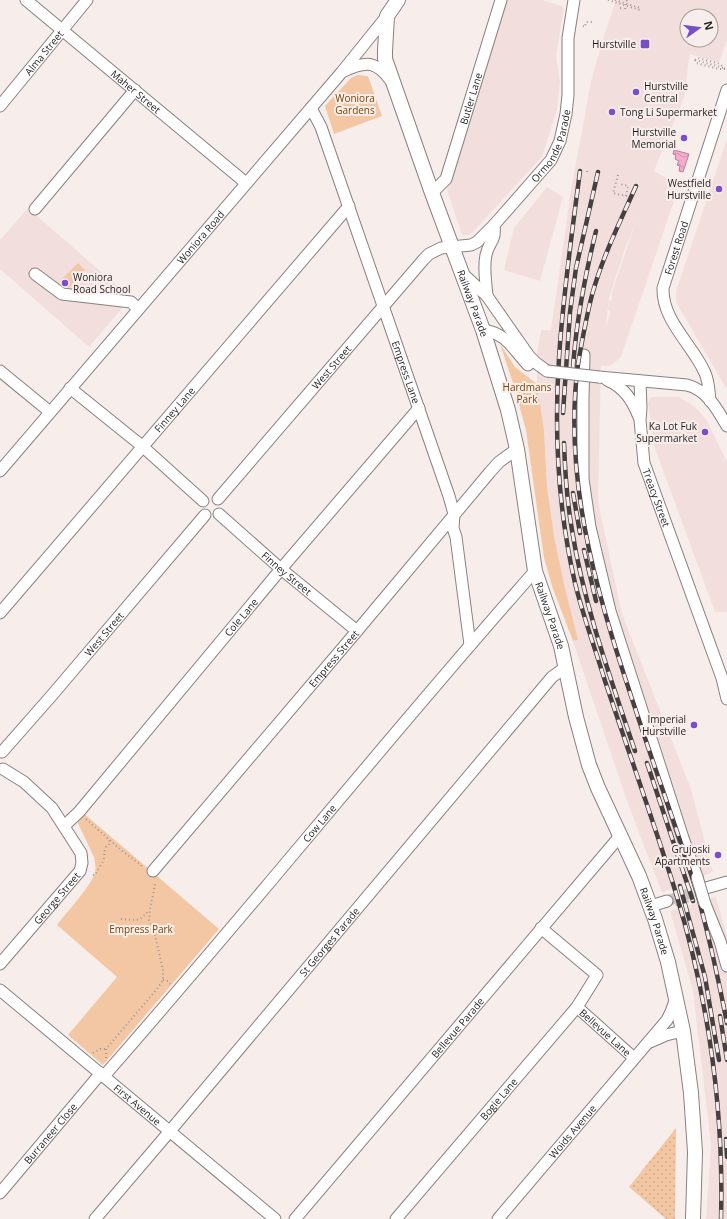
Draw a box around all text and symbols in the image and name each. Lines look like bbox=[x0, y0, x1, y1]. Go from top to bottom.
north arrow bbox=[679, 8, 719, 48]
text: N bbox=[701, 19, 718, 32]
street label: Alma Street bbox=[21, 27, 67, 78]
place label: Hurstville bbox=[592, 37, 636, 51]
marker: Hurstville bbox=[639, 38, 651, 50]
street label: Maher Street bbox=[108, 67, 164, 117]
street label: Butler Lane bbox=[456, 70, 485, 126]
place label: Hurstville Central bbox=[644, 79, 688, 105]
marker: Hurstville Central bbox=[631, 87, 641, 97]
park label: Woniora Gardens bbox=[335, 91, 375, 117]
place label: Tong Li Supermarket bbox=[620, 105, 717, 119]
marker: Tong Li Supermarket bbox=[607, 107, 617, 117]
street label: Ormonde Parade bbox=[528, 108, 573, 185]
place label: Hurstville Memorial bbox=[631, 125, 676, 151]
marker: Hurstville Memorial bbox=[679, 133, 689, 143]
place label: Westfield Hurstville bbox=[667, 176, 711, 202]
marker: Westfield Hurstville bbox=[714, 184, 724, 194]
street label: Woniora Road bbox=[174, 207, 227, 267]
street label: Forest Road bbox=[661, 219, 691, 276]
street label: Railway Parade bbox=[454, 268, 492, 339]
place label: Woniora Road School bbox=[73, 270, 130, 296]
marker: Woniora Road School bbox=[60, 278, 70, 288]
street label: Empress Lane bbox=[389, 339, 424, 406]
street label: West Street bbox=[308, 342, 354, 392]
park label: Hardmans Park bbox=[503, 380, 552, 406]
street label: Finney Lane bbox=[151, 384, 198, 435]
place label: Ka Lot Fuk Supermarket bbox=[636, 419, 698, 445]
marker: Ka Lot Fuk Supermarket bbox=[700, 427, 710, 437]
street label: Treacy Street bbox=[640, 466, 674, 529]
street label: Finney Street bbox=[259, 548, 315, 599]
street label: Railway Parade bbox=[532, 580, 569, 651]
street label: Cole Lane bbox=[221, 595, 261, 639]
street label: West Street bbox=[81, 609, 127, 659]
street label: Empress Street bbox=[305, 627, 362, 690]
place label: Imperial Hurstville bbox=[642, 712, 686, 738]
marker: Imperial Hurstville bbox=[689, 720, 699, 730]
street label: Cow Lane bbox=[299, 801, 339, 845]
place label: Grujoski Apartments bbox=[655, 842, 710, 868]
marker: Grujoski Apartments bbox=[713, 850, 723, 860]
street label: George Street bbox=[30, 869, 83, 927]
street label: Railway Parade bbox=[637, 885, 673, 957]
street label: St Georges Parade bbox=[296, 904, 363, 979]
park label: Empress Park bbox=[109, 922, 174, 936]
street label: Bellevue Parade bbox=[428, 994, 487, 1061]
street label: Bellevue Lane bbox=[577, 1006, 634, 1059]
street label: Bogie Lane bbox=[477, 1075, 521, 1123]
street label: First Avenue bbox=[111, 1081, 164, 1129]
street label: Burraneer Close bbox=[20, 1100, 80, 1167]
street label: Woids Avenue bbox=[546, 1101, 599, 1161]

